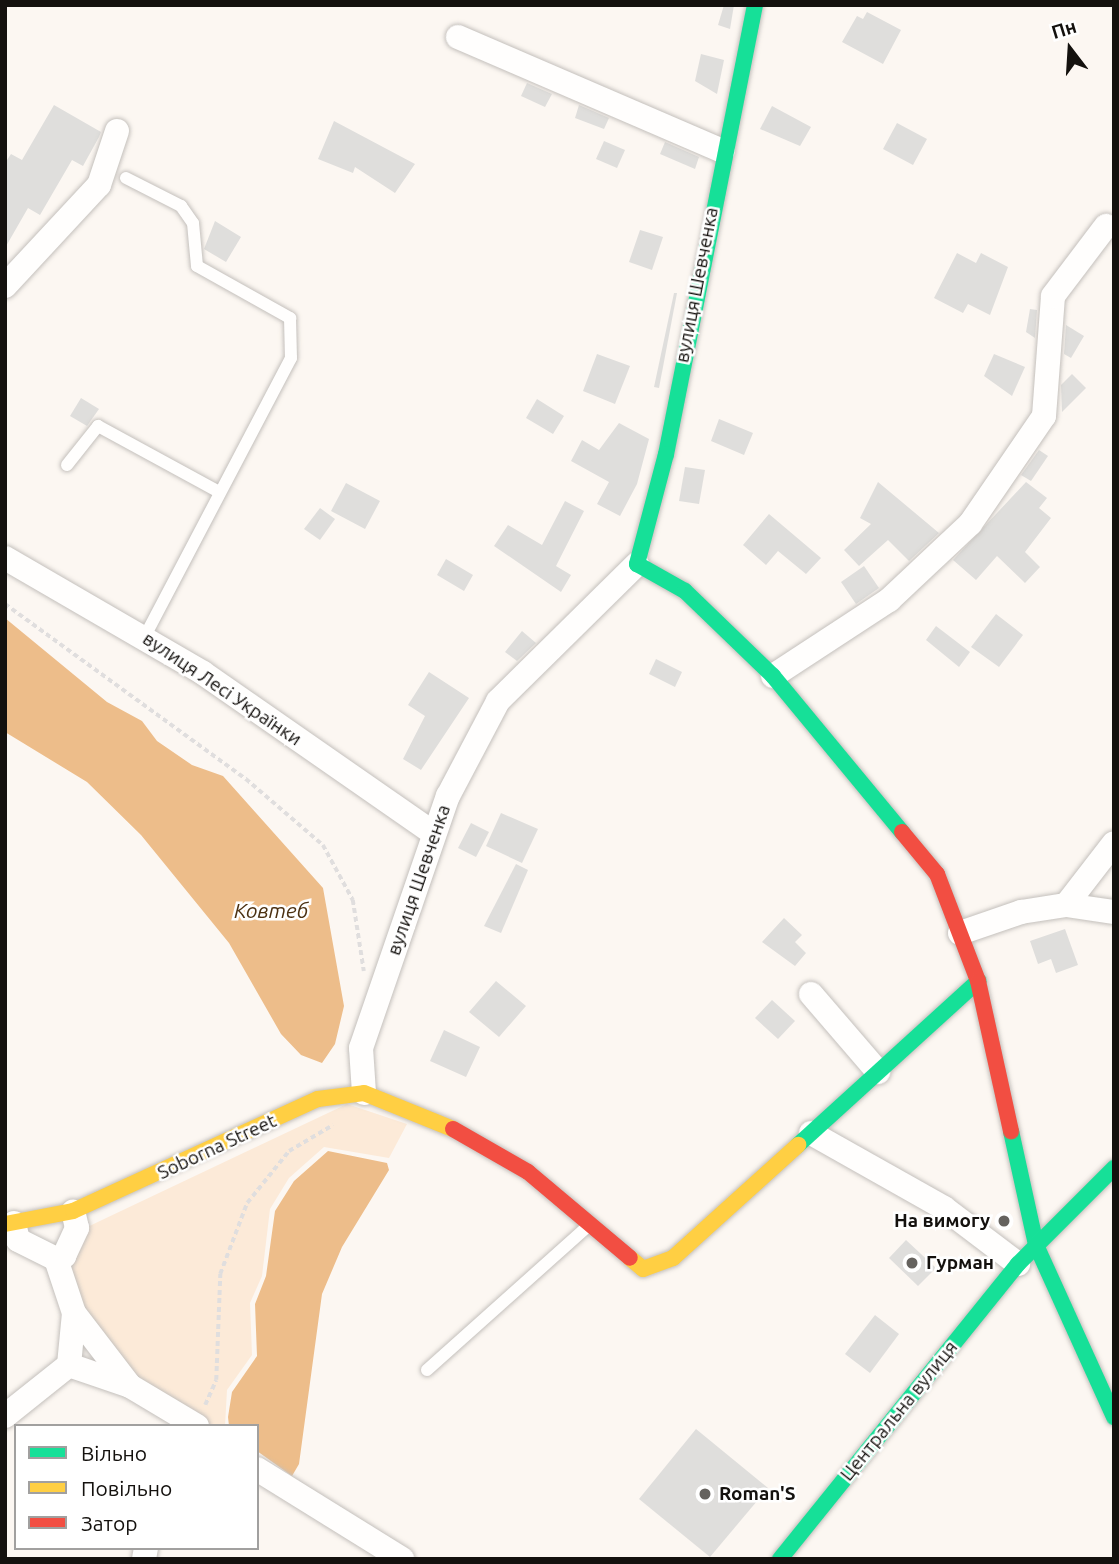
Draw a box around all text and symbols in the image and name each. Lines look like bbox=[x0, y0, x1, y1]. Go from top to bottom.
north arrow bbox=[1035, 14, 1105, 84]
text: Пн bbox=[1049, 15, 1079, 43]
street label: вулиця Шевченка bbox=[671, 205, 723, 365]
street label: вулиця Лесі Українки bbox=[138, 627, 306, 751]
street label: вулиця Шевченка bbox=[383, 802, 455, 958]
water label: Ковтеб bbox=[234, 897, 308, 923]
street label: Soborna Street bbox=[154, 1110, 280, 1184]
place label: На вимогу bbox=[894, 1210, 990, 1232]
marker: На вимогу bbox=[996, 1213, 1012, 1229]
place label: Гурман bbox=[926, 1252, 994, 1274]
marker: Гурман bbox=[904, 1255, 920, 1271]
street label: Центральна вулиця bbox=[836, 1336, 962, 1486]
legend bbox=[14, 1424, 259, 1550]
text: Вільно bbox=[81, 1441, 147, 1465]
text: Повільно bbox=[81, 1476, 172, 1500]
place label: Roman'S bbox=[719, 1483, 795, 1505]
marker: Roman'S bbox=[697, 1486, 713, 1502]
text: Затор bbox=[81, 1511, 137, 1535]

